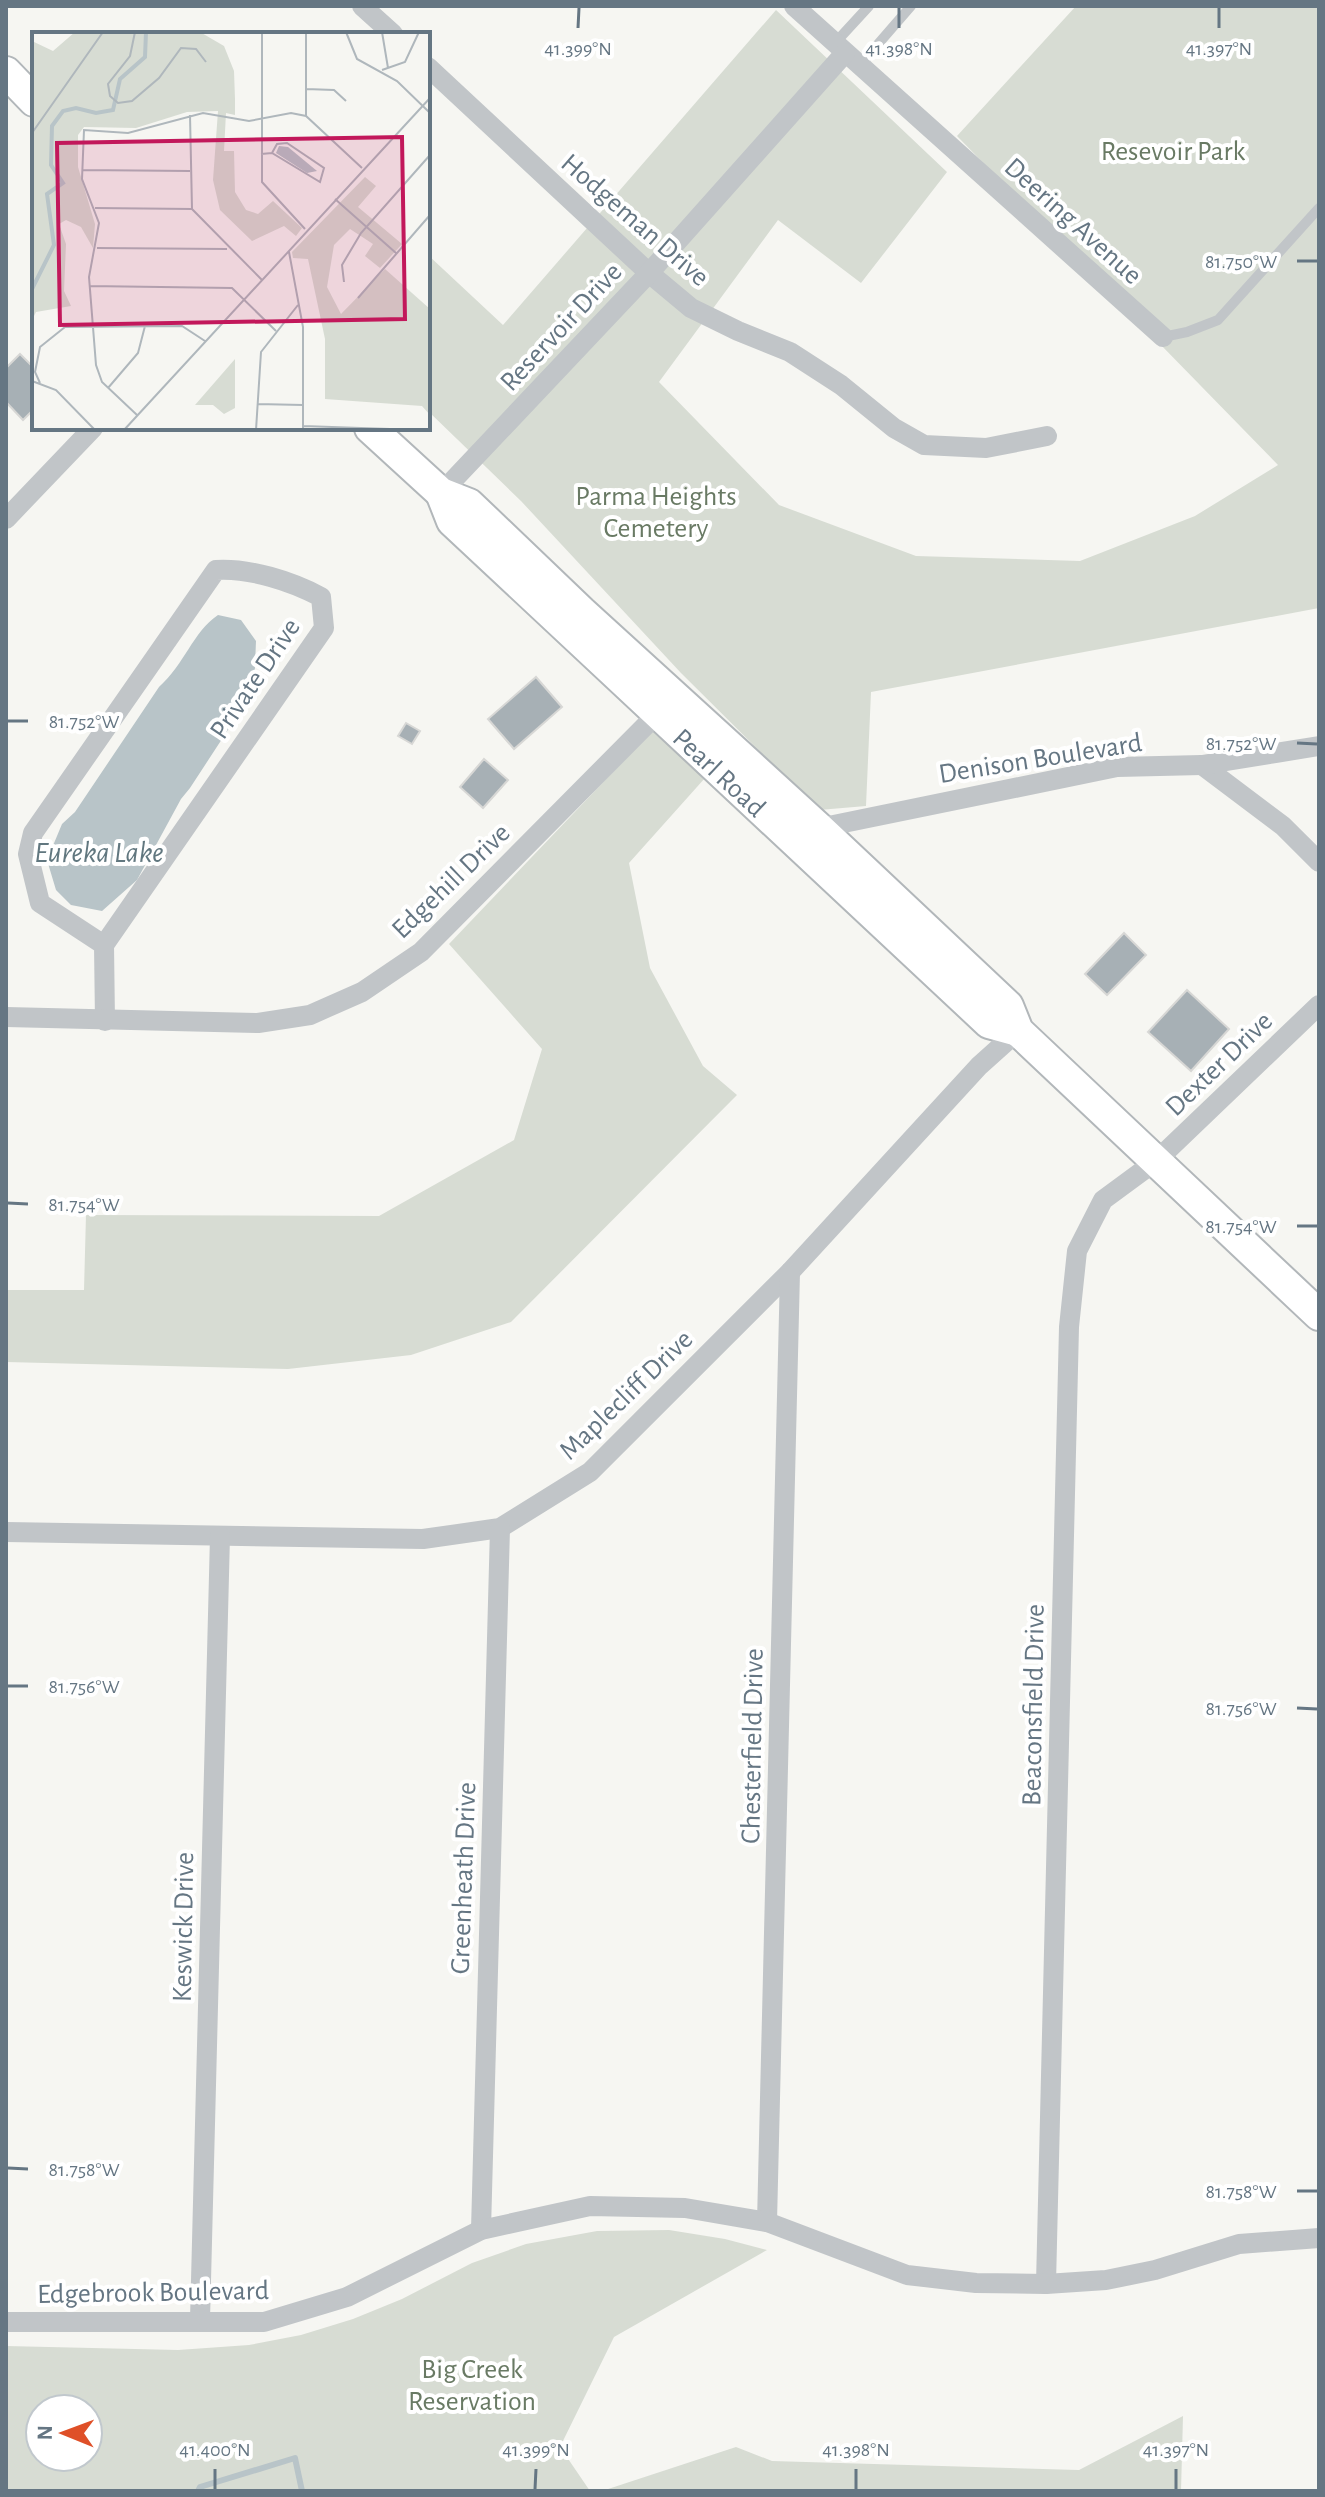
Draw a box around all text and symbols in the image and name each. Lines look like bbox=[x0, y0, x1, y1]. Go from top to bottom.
inset map bbox=[32, 32, 430, 430]
text: 41.399°N bbox=[544, 39, 612, 59]
text: 41.398°N bbox=[865, 39, 933, 59]
text: 41.397°N bbox=[1186, 39, 1252, 59]
park label: Resevoir Park bbox=[1101, 138, 1246, 166]
street label: Hodgeman Drive bbox=[555, 149, 714, 292]
street label: Deering Avenue bbox=[999, 153, 1147, 290]
text: 81.750°W bbox=[1205, 252, 1277, 272]
street label: Reservoir Drive bbox=[495, 258, 628, 397]
park label: Parma Heights Cemetery bbox=[575, 483, 737, 543]
street label: Private Drive bbox=[205, 614, 306, 744]
text: 81.752°W bbox=[49, 712, 120, 732]
street label: Pearl Road bbox=[667, 724, 770, 823]
street label: Denison Boulevard bbox=[937, 729, 1144, 789]
text: 81.752°W bbox=[1206, 734, 1277, 754]
street label: Edgehill Drive bbox=[387, 819, 516, 944]
water label: Eureka Lake bbox=[34, 838, 164, 868]
street label: Dexter Drive bbox=[1161, 1007, 1278, 1122]
text: 81.754°W bbox=[48, 1195, 120, 1215]
text: 81.754°W bbox=[1205, 1217, 1277, 1237]
street label: Maplecliff Drive bbox=[554, 1325, 698, 1466]
street label: Beaconsfield Drive bbox=[1018, 1604, 1050, 1806]
street label: Chesterfield Drive bbox=[737, 1648, 769, 1844]
text: 81.756°W bbox=[48, 1677, 120, 1697]
text: 81.756°W bbox=[1205, 1699, 1277, 1719]
street label: Greenheath Drive bbox=[447, 1781, 481, 1975]
street label: Keswick Drive bbox=[169, 1852, 199, 2002]
text: 81.758°W bbox=[48, 2160, 120, 2180]
text: 81.758°W bbox=[1205, 2182, 1277, 2202]
street label: Edgebrook Boulevard bbox=[37, 2277, 269, 2309]
park label: Big Creek Reservation bbox=[408, 2356, 536, 2416]
north arrow bbox=[24, 2393, 104, 2473]
text: N bbox=[34, 2425, 56, 2441]
text: 41.400°N bbox=[179, 2440, 251, 2460]
text: 41.399°N bbox=[502, 2440, 570, 2460]
text: 41.398°N bbox=[822, 2440, 890, 2460]
text: 41.397°N bbox=[1143, 2440, 1209, 2460]

